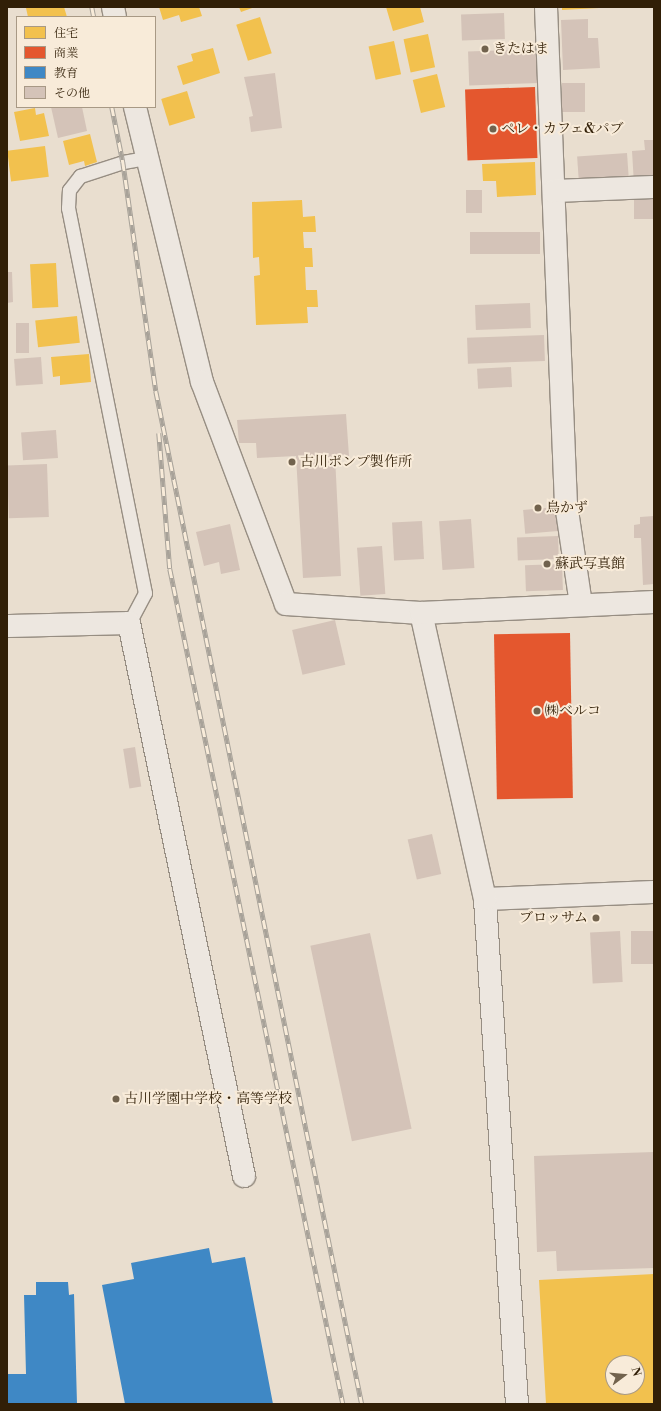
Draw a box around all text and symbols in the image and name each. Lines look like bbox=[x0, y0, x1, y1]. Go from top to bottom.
legend bbox=[16, 16, 156, 108]
text: 住宅 bbox=[54, 26, 78, 41]
place label: きたはま bbox=[493, 41, 549, 57]
marker: きたはま bbox=[480, 44, 490, 54]
text: 商業 bbox=[54, 46, 78, 61]
text: 教育 bbox=[54, 66, 78, 81]
text: その他 bbox=[54, 86, 90, 101]
place label: ペレ・カフェ&パブ bbox=[501, 121, 624, 137]
marker: ペレ・カフェ&パブ bbox=[488, 124, 498, 134]
place label: 古川ポンプ製作所 bbox=[300, 454, 412, 470]
marker: 古川ポンプ製作所 bbox=[287, 457, 297, 467]
place label: 鳥かず bbox=[546, 500, 588, 516]
marker: 鳥かず bbox=[533, 503, 543, 513]
place label: 蘇武写真館 bbox=[555, 556, 625, 572]
marker: 蘇武写真館 bbox=[542, 559, 552, 569]
place label: ㈱ベルコ bbox=[545, 703, 601, 719]
marker: ㈱ベルコ bbox=[532, 706, 542, 716]
place label: ブロッサム bbox=[518, 910, 588, 926]
marker: ブロッサム bbox=[591, 913, 601, 923]
place label: 古川学園中学校・高等学校 bbox=[124, 1091, 292, 1107]
marker: 古川学園中学校・高等学校 bbox=[111, 1094, 121, 1104]
north arrow bbox=[605, 1355, 645, 1395]
text: N bbox=[628, 1366, 644, 1378]

